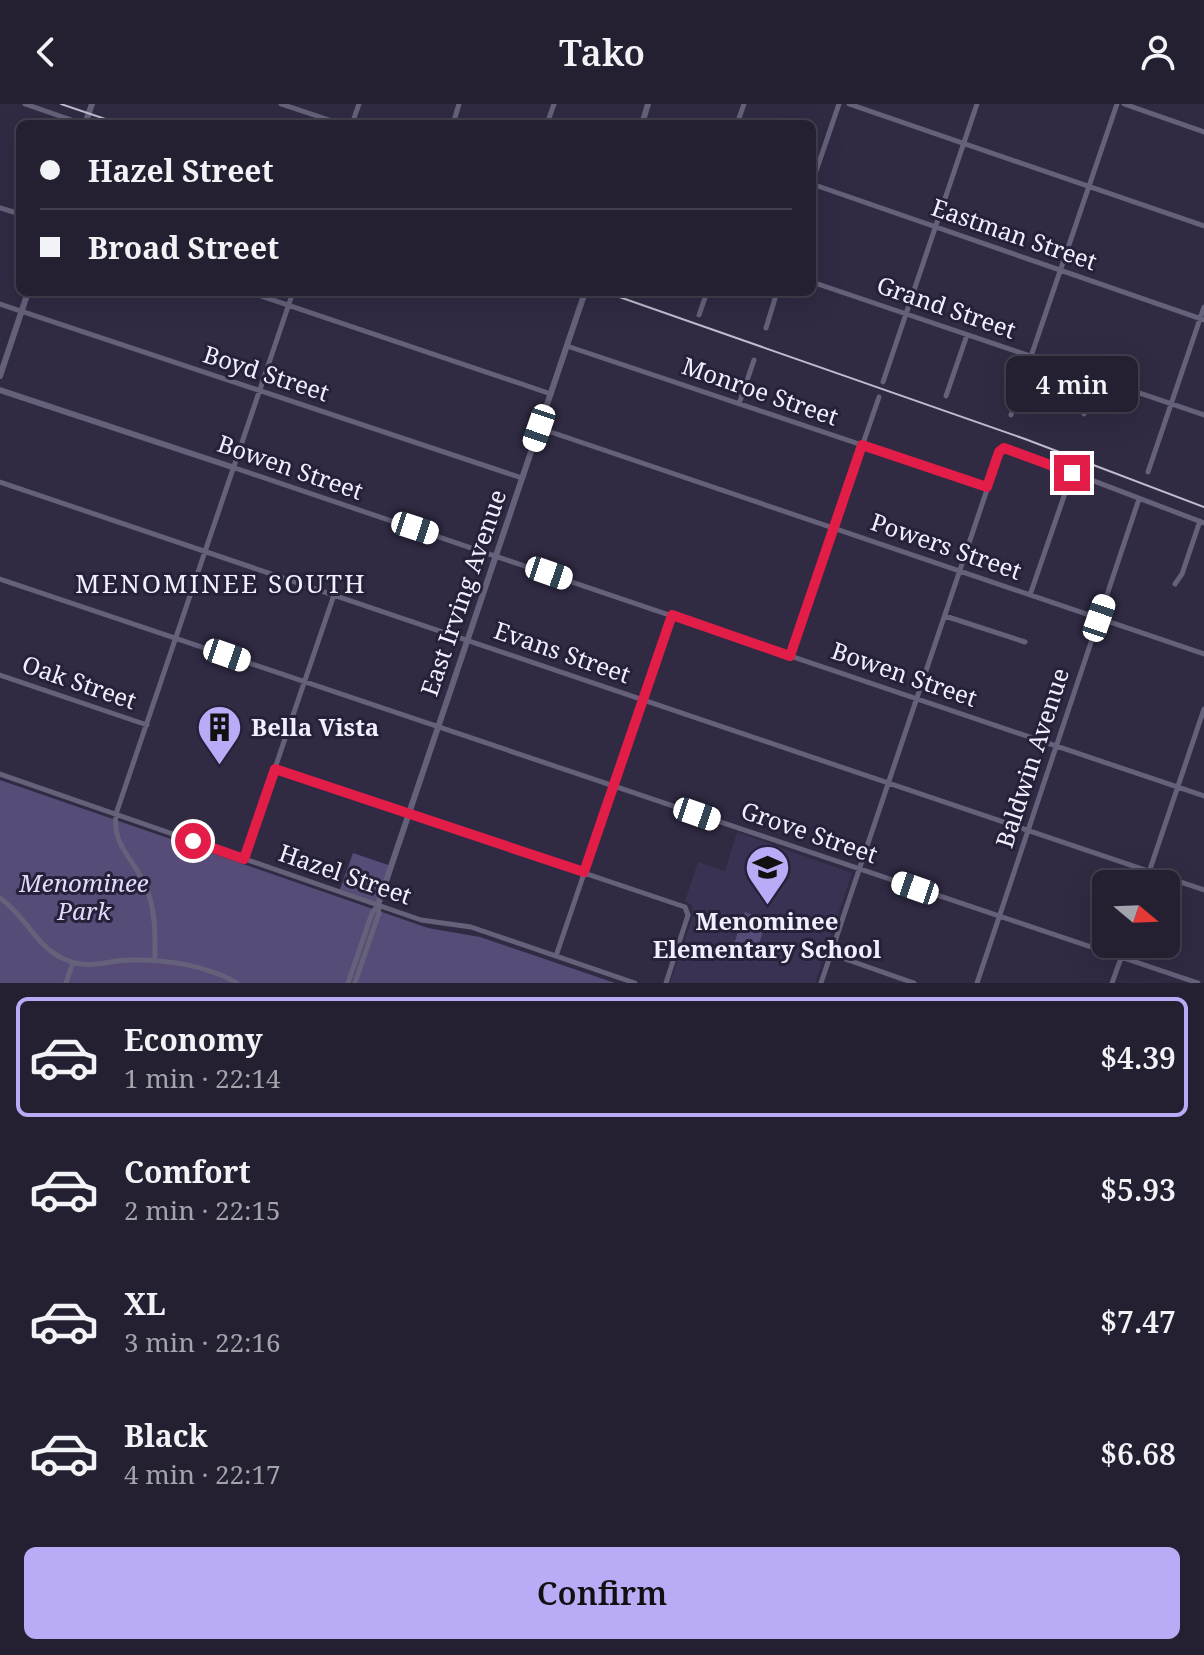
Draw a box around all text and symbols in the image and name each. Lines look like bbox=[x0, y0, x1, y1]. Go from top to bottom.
text: Tako bbox=[559, 28, 645, 77]
icon: back bbox=[24, 30, 68, 74]
icon: person bbox=[1136, 30, 1180, 74]
text: Hazel Street bbox=[88, 150, 274, 191]
street label: Eastman Street bbox=[928, 190, 1101, 277]
text: Broad Street bbox=[88, 227, 279, 268]
street label: Grand Street bbox=[873, 267, 1020, 346]
street label: Boyd Street bbox=[199, 337, 334, 408]
street label: Monroe Street bbox=[678, 348, 843, 433]
callout: 4 min bbox=[1006, 357, 1138, 413]
text: 4 min bbox=[1036, 366, 1108, 402]
car bbox=[520, 401, 558, 455]
street label: Bowen Street bbox=[213, 426, 368, 507]
route end bbox=[1054, 455, 1090, 491]
street label: East Irving Avenue bbox=[412, 485, 513, 700]
street label: Powers Street bbox=[867, 504, 1026, 587]
car bbox=[388, 509, 442, 547]
car bbox=[522, 554, 576, 592]
district label: MENOMINEE SOUTH bbox=[75, 565, 367, 601]
car bbox=[1080, 591, 1118, 645]
street label: Evans Street bbox=[490, 613, 635, 690]
street label: Bowen Street bbox=[827, 633, 982, 714]
car bbox=[200, 636, 254, 674]
street label: Oak Street bbox=[18, 647, 141, 716]
street label: Baldwin Avenue bbox=[987, 663, 1076, 852]
building icon: Bella Vista bbox=[196, 704, 244, 767]
place label: Bella Vista bbox=[251, 710, 379, 743]
street label: Grove Street bbox=[737, 793, 882, 870]
car bbox=[670, 795, 724, 833]
route start bbox=[175, 823, 211, 859]
street label: Hazel Street bbox=[275, 835, 416, 912]
school or university icon: Menominee Elementary School bbox=[743, 844, 791, 907]
park label: Menominee Park bbox=[18, 866, 149, 927]
car bbox=[888, 869, 942, 907]
north arrow bbox=[1092, 870, 1180, 958]
map controls bbox=[1092, 870, 1180, 958]
place label: Menominee Elementary School bbox=[653, 904, 882, 965]
text: Economy bbox=[124, 1019, 263, 1060]
icon: car bbox=[28, 1021, 100, 1093]
text: $4.39 bbox=[1100, 1037, 1176, 1078]
text: 1 min · 22:14 bbox=[124, 1060, 281, 1096]
text: Comfort bbox=[124, 1151, 251, 1192]
icon: car bbox=[28, 1153, 100, 1225]
text: $5.93 bbox=[1100, 1169, 1176, 1210]
text: 2 min · 22:15 bbox=[124, 1192, 281, 1228]
text: XL bbox=[124, 1283, 166, 1324]
icon: car bbox=[28, 1285, 100, 1357]
text: $7.47 bbox=[1100, 1301, 1176, 1342]
text: 3 min · 22:16 bbox=[124, 1324, 281, 1360]
text: Black bbox=[124, 1415, 208, 1456]
icon: car bbox=[28, 1417, 100, 1489]
text: $6.68 bbox=[1100, 1433, 1176, 1474]
text: 4 min · 22:17 bbox=[124, 1456, 281, 1492]
button: Confirm bbox=[24, 1547, 1180, 1639]

